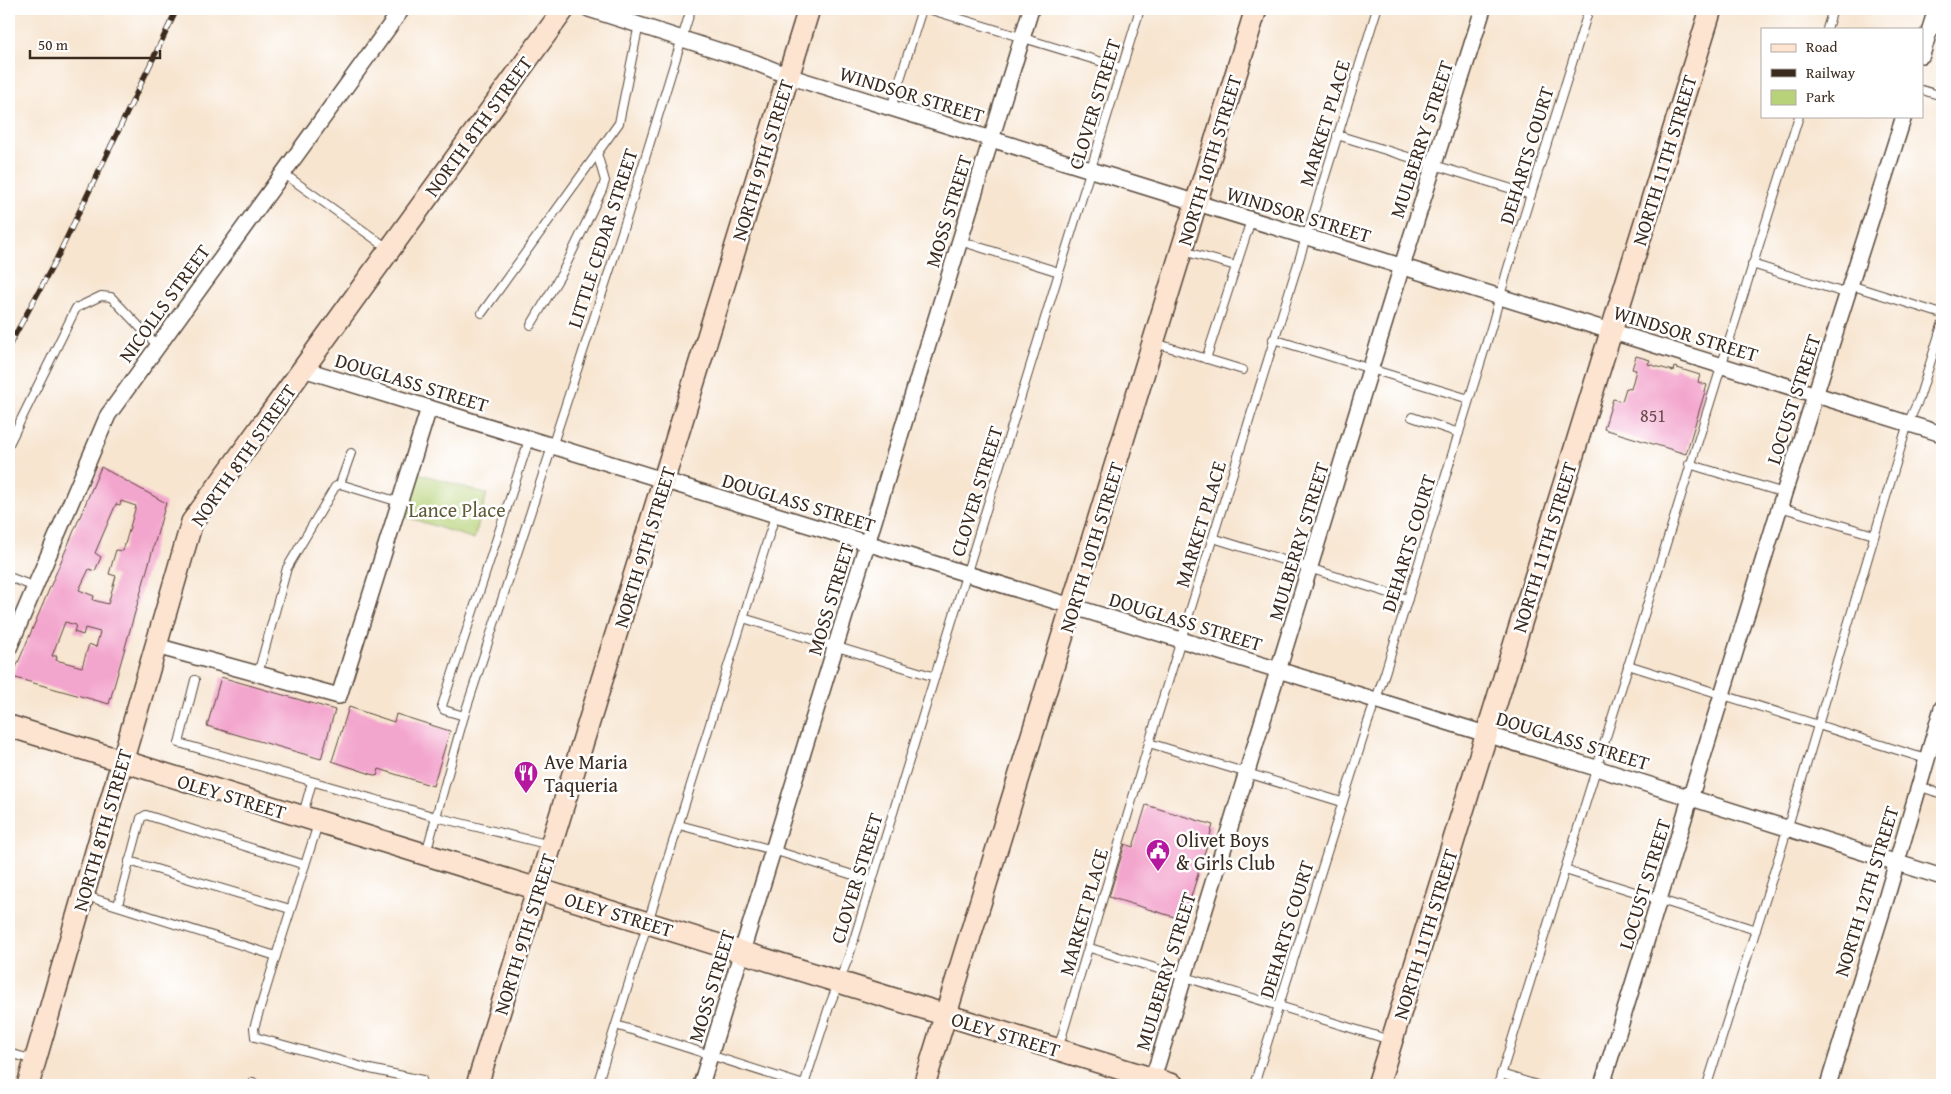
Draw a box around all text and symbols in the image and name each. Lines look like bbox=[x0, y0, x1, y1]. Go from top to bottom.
scale bar bbox=[30, 28, 160, 60]
legend bbox=[1761, 28, 1924, 118]
text: 50 m bbox=[38, 34, 69, 55]
street label: CLOVER STREET bbox=[1060, 35, 1128, 173]
text: Road bbox=[1806, 36, 1837, 57]
street label: NORTH 8TH STREET bbox=[417, 50, 539, 202]
street label: MARKET PLACE bbox=[1291, 56, 1357, 190]
street label: MULBERRY STREET bbox=[1382, 56, 1460, 222]
street label: WINDSOR STREET bbox=[836, 58, 988, 130]
text: Railway bbox=[1806, 62, 1856, 83]
street label: NORTH 10TH STREET bbox=[1169, 71, 1249, 249]
street label: NORTH 11TH STREET bbox=[1624, 71, 1704, 249]
street label: NORTH 9TH STREET bbox=[724, 76, 800, 244]
street label: DEHARTS COURT bbox=[1491, 83, 1561, 227]
text: Park bbox=[1806, 86, 1835, 107]
street label: LITTLE CEDAR STREET bbox=[559, 145, 645, 331]
street label: MOSS STREET bbox=[917, 151, 979, 271]
street label: WINDSOR STREET bbox=[1223, 178, 1375, 250]
street label: NICOLLS STREET bbox=[111, 238, 217, 368]
street label: WINDSOR STREET bbox=[1610, 297, 1762, 369]
street label: LOCUST STREET bbox=[1758, 330, 1828, 468]
street label: DOUGLASS STREET bbox=[332, 345, 492, 419]
street label: NORTH 8TH STREET bbox=[183, 378, 303, 532]
house number: 851 bbox=[1640, 402, 1666, 429]
street label: CLOVER STREET bbox=[942, 422, 1010, 560]
street label: MARKET PLACE bbox=[1167, 457, 1233, 591]
street label: NORTH 10TH STREET bbox=[1051, 458, 1131, 636]
street label: MULBERRY STREET bbox=[1260, 458, 1336, 624]
street label: NORTH 11TH STREET bbox=[1504, 458, 1584, 636]
street label: NORTH 9TH STREET bbox=[606, 463, 682, 631]
street label: DOUGLASS STREET bbox=[719, 465, 879, 539]
street label: DEHARTS COURT bbox=[1373, 471, 1443, 615]
park label: Lance Place bbox=[408, 495, 506, 524]
street label: MOSS STREET bbox=[799, 539, 861, 659]
street label: DOUGLASS STREET bbox=[1106, 584, 1266, 658]
street label: DOUGLASS STREET bbox=[1493, 703, 1653, 777]
street label: NORTH 8TH STREET bbox=[65, 745, 139, 915]
place label: Ave Maria Taqueria bbox=[544, 747, 628, 799]
restaurant icon: Ave Maria Taqueria bbox=[513, 760, 539, 794]
street label: OLEY STREET bbox=[174, 766, 290, 826]
street label: NORTH 12TH STREET bbox=[1826, 802, 1906, 980]
street label: CLOVER STREET bbox=[822, 809, 890, 947]
street label: LOCUST STREET bbox=[1610, 815, 1678, 953]
place label: Olivet Boys & Girls Club bbox=[1176, 825, 1275, 877]
public building icon: Olivet Boys & Girls Club bbox=[1145, 838, 1171, 872]
street label: MARKET PLACE bbox=[1051, 845, 1115, 979]
street label: NORTH 11TH STREET bbox=[1385, 845, 1465, 1023]
street label: NORTH 9TH STREET bbox=[486, 850, 562, 1018]
street label: DEHARTS COURT bbox=[1251, 857, 1321, 1001]
street label: OLEY STREET bbox=[561, 884, 677, 944]
street label: MULBERRY STREET bbox=[1127, 888, 1203, 1054]
street label: MOSS STREET bbox=[680, 926, 742, 1046]
street label: OLEY STREET bbox=[948, 1004, 1064, 1064]

